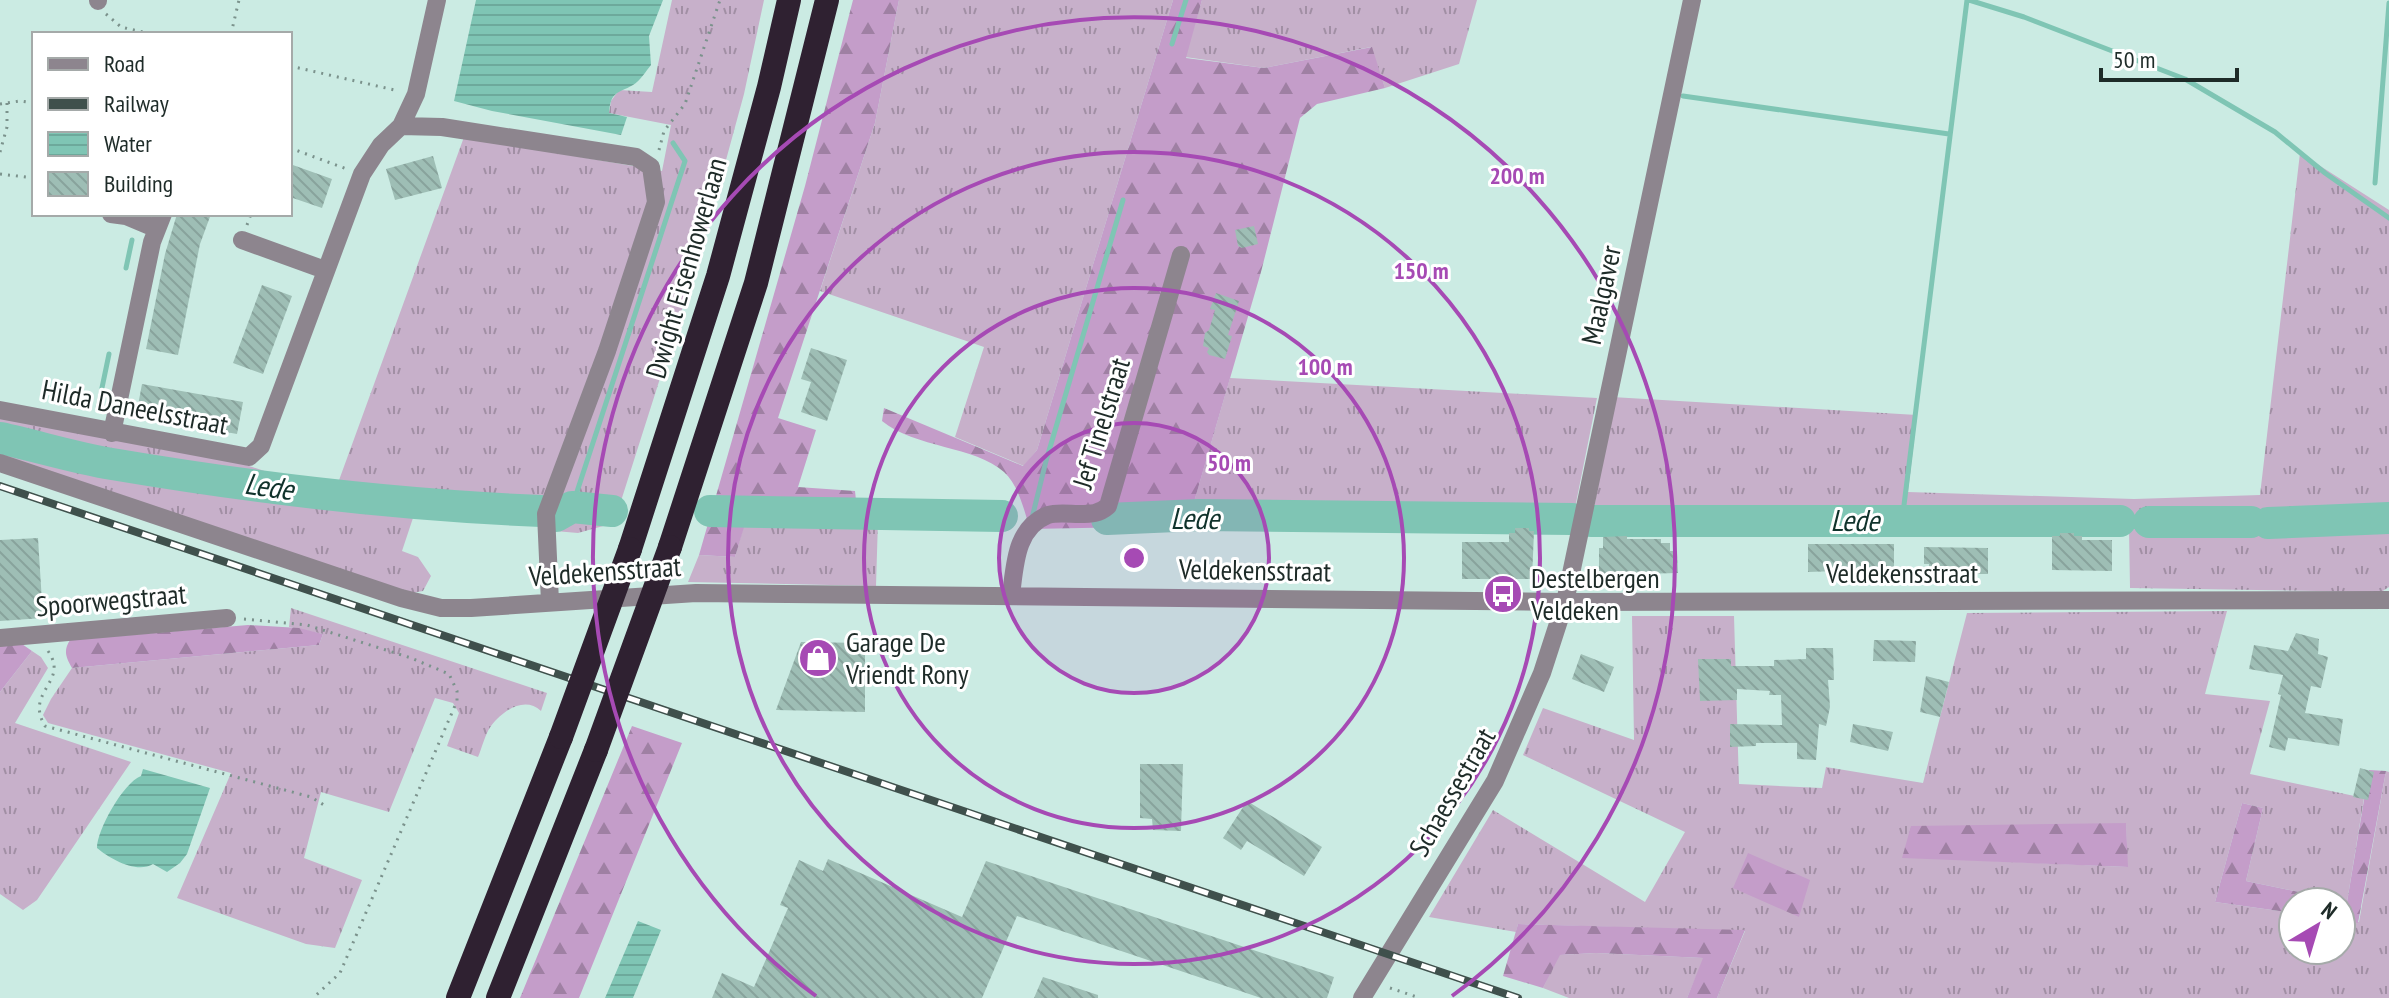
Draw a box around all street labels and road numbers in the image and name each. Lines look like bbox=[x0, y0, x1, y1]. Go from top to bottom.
street label: Dwight Eisenhowerlaan bbox=[636, 153, 735, 382]
street label: Maalgaver bbox=[1572, 242, 1629, 348]
street label: Jef Tinelstraat bbox=[1063, 353, 1138, 494]
street label: Hilda Daneelsstraat bbox=[39, 370, 232, 443]
street label: Veldekensstraat bbox=[527, 547, 682, 594]
street label: Veldekensstraat bbox=[1178, 550, 1332, 589]
street label: Veldekensstraat bbox=[1825, 554, 1978, 591]
street label: Spoorwegstraat bbox=[34, 574, 188, 624]
street label: Schaessestraat bbox=[1400, 721, 1503, 863]

